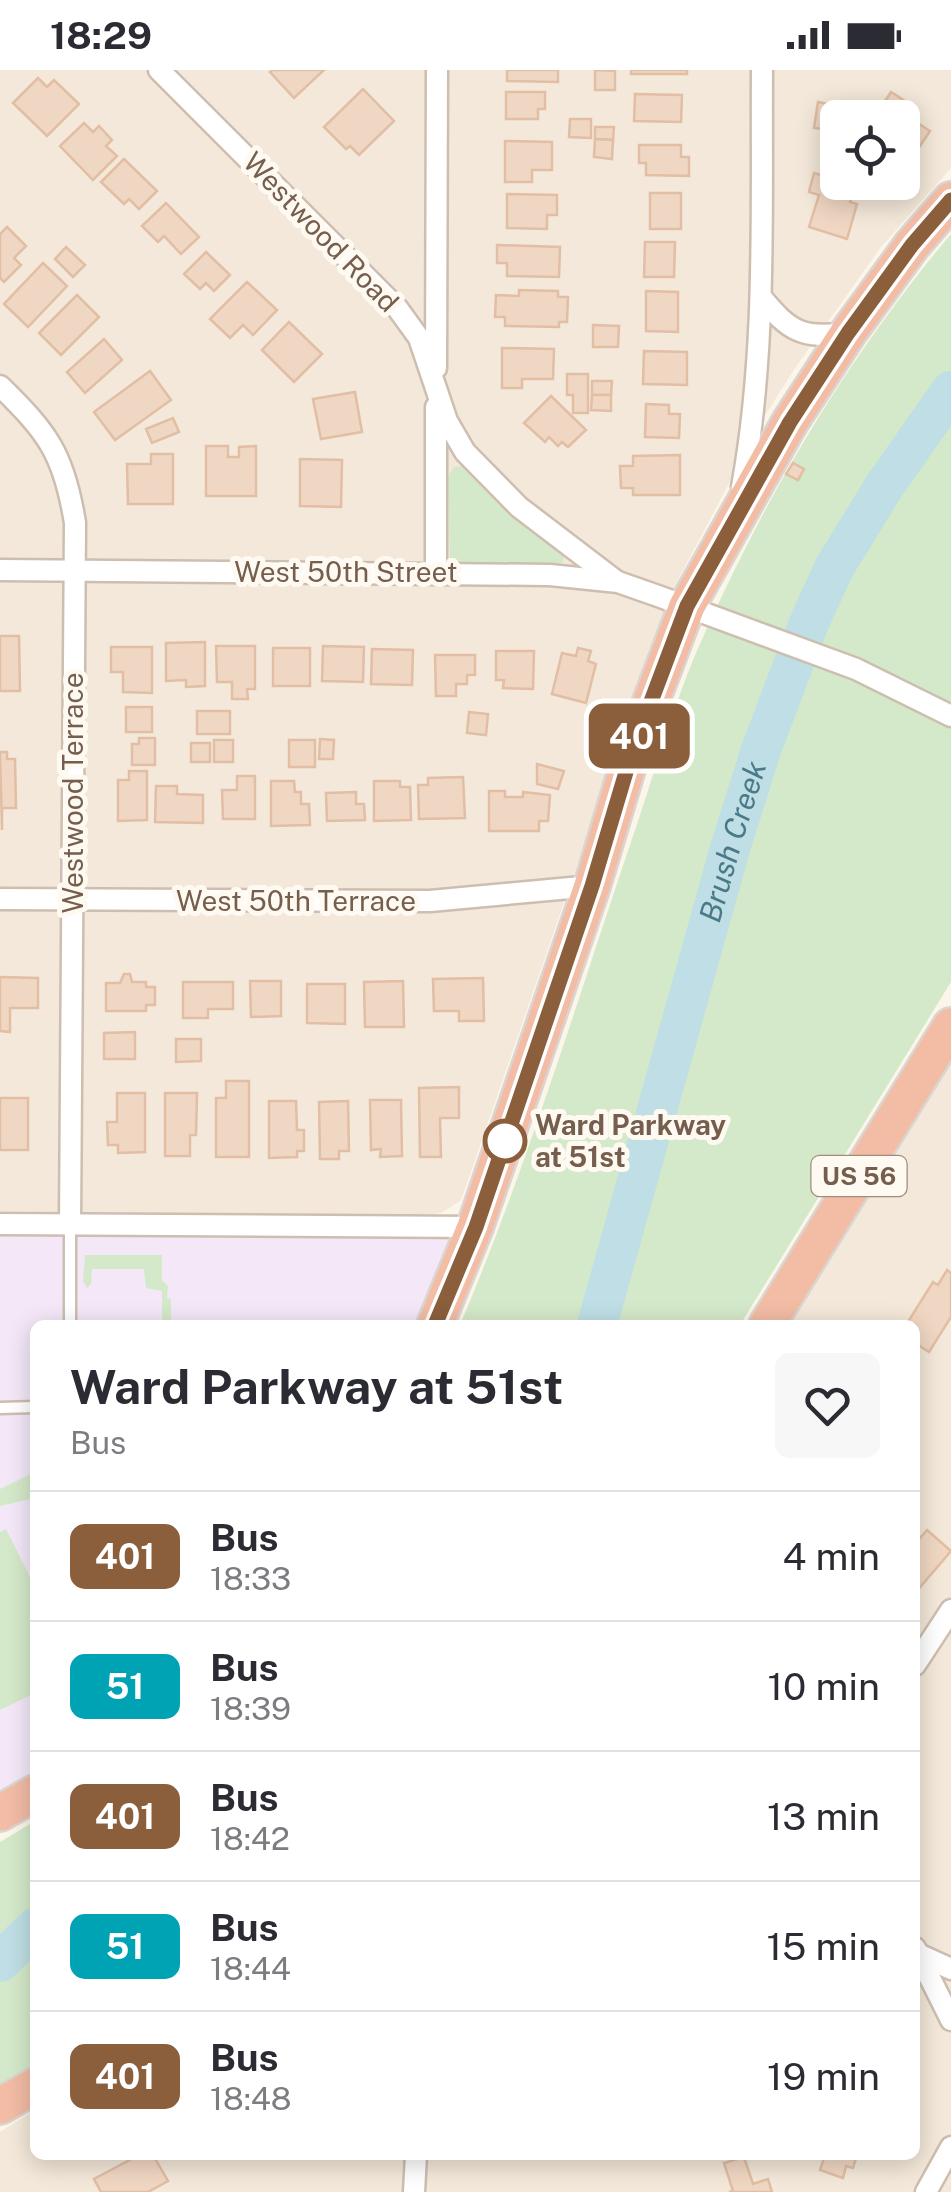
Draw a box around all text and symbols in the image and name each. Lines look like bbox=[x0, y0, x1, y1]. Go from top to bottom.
text: 18:29 bbox=[50, 13, 152, 58]
map controls bbox=[820, 100, 920, 200]
button: locate bbox=[820, 100, 920, 200]
street label: Westwood Road bbox=[237, 145, 406, 318]
street label: West 50th Street bbox=[234, 555, 458, 588]
street label: Westwood Terrace bbox=[56, 672, 89, 914]
line badge: 401 bbox=[582, 704, 696, 768]
text: 401 bbox=[609, 716, 669, 757]
water label: Brush Creek bbox=[691, 756, 774, 926]
street label: West 50th Terrace bbox=[176, 884, 416, 917]
place label: Ward Parkway at 51st bbox=[535, 1108, 726, 1173]
marker: Ward Parkway at 51st bbox=[484, 1120, 526, 1162]
road number: US 56 bbox=[812, 1156, 906, 1196]
button: heart bbox=[775, 1353, 880, 1458]
text: Ward Parkway at 51st bbox=[70, 1358, 563, 1415]
text: Bus bbox=[70, 1424, 126, 1461]
text: Bus bbox=[210, 1515, 279, 1560]
text: 4 min bbox=[782, 1534, 880, 1579]
text: 401 bbox=[95, 1536, 155, 1577]
text: 18:33 bbox=[210, 1560, 291, 1597]
text: Bus bbox=[210, 1645, 279, 1690]
text: 10 min bbox=[768, 1664, 880, 1709]
text: 51 bbox=[106, 1666, 144, 1707]
text: 18:39 bbox=[210, 1690, 291, 1727]
text: Bus bbox=[210, 1775, 279, 1820]
text: 13 min bbox=[767, 1794, 880, 1839]
text: 401 bbox=[95, 1796, 155, 1837]
text: 18:42 bbox=[210, 1820, 290, 1857]
text: Bus bbox=[210, 1905, 279, 1950]
text: 15 min bbox=[767, 1924, 880, 1969]
text: 51 bbox=[106, 1926, 144, 1967]
text: 18:44 bbox=[210, 1950, 291, 1987]
text: Bus bbox=[210, 2035, 279, 2080]
text: 19 min bbox=[767, 2054, 880, 2099]
text: 401 bbox=[95, 2056, 155, 2097]
text: 18:48 bbox=[210, 2080, 292, 2117]

